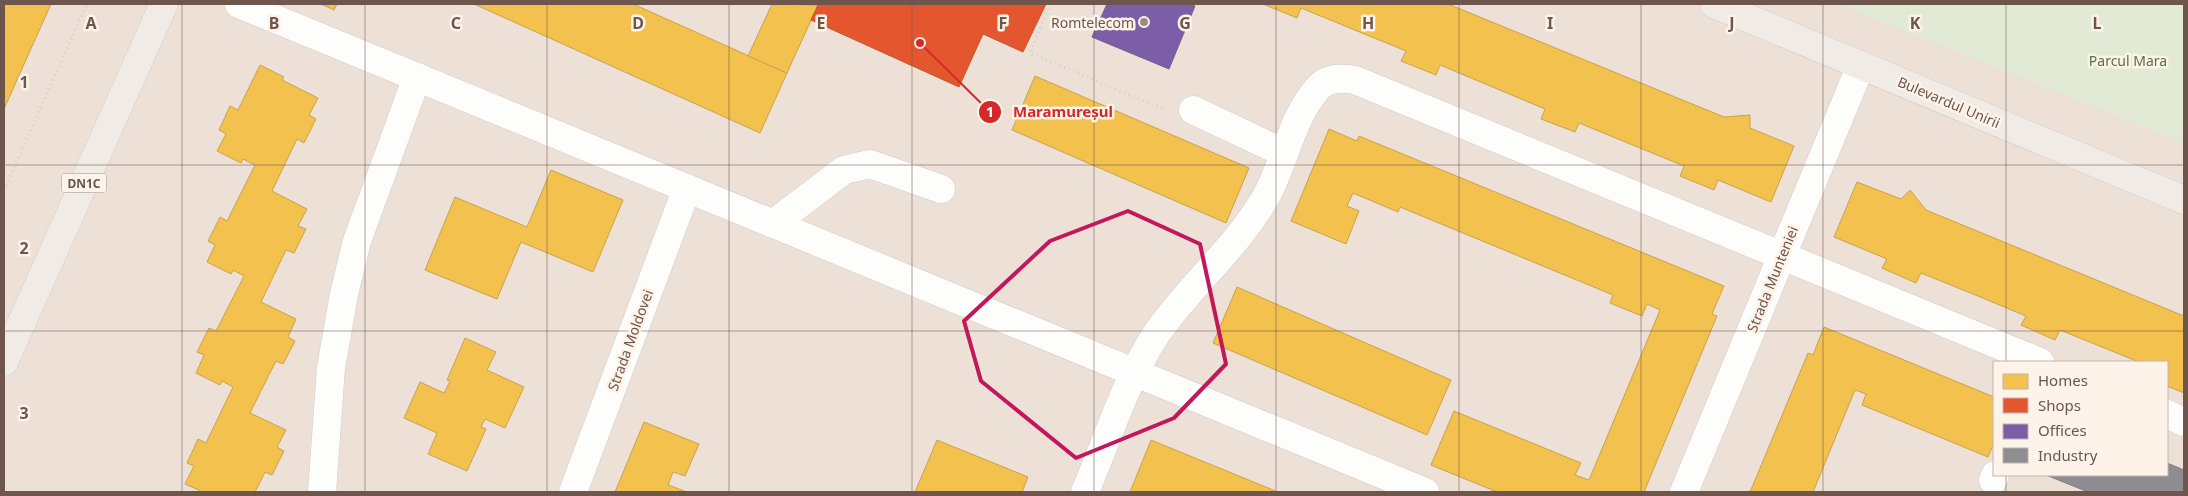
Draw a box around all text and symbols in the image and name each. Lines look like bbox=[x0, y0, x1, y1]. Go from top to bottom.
text: A bbox=[85, 12, 97, 34]
text: B bbox=[269, 12, 279, 34]
text: C bbox=[451, 12, 461, 34]
text: D bbox=[632, 12, 644, 34]
text: E bbox=[817, 12, 826, 34]
text: F bbox=[999, 12, 1007, 34]
text: G bbox=[1179, 12, 1191, 34]
text: H bbox=[1362, 12, 1374, 34]
text: I bbox=[1547, 12, 1553, 34]
text: J bbox=[1727, 12, 1735, 34]
text: K bbox=[1910, 12, 1921, 34]
text: L bbox=[2093, 12, 2102, 34]
place label: Romtelecom bbox=[1051, 13, 1134, 32]
marker: Romtelecom bbox=[1138, 16, 1150, 28]
park label: Parcul Mara bbox=[2089, 51, 2167, 70]
text: 1 bbox=[19, 71, 29, 93]
street label: Bulevardul Unirii bbox=[1895, 72, 2003, 132]
callout: Maramureșul bbox=[978, 97, 1123, 127]
text: 1 bbox=[986, 101, 994, 121]
text: Maramureșul bbox=[1013, 101, 1113, 121]
road number: DN1C bbox=[62, 174, 106, 192]
street label: Strada Munteniei bbox=[1742, 223, 1802, 335]
text: 2 bbox=[19, 237, 29, 259]
street label: Strada Moldovei bbox=[603, 287, 657, 393]
legend bbox=[1993, 361, 2168, 476]
text: Homes bbox=[2038, 370, 2088, 390]
text: Shops bbox=[2038, 395, 2081, 415]
text: 3 bbox=[19, 402, 29, 424]
text: Offices bbox=[2038, 420, 2087, 440]
text: Industry bbox=[2038, 445, 2098, 465]

